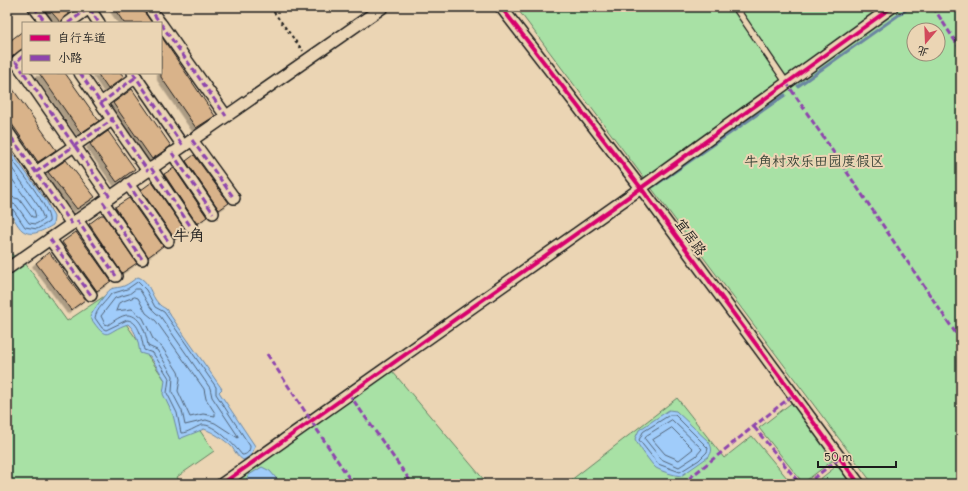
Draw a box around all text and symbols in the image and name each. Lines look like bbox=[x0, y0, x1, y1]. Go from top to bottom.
legend bbox=[22, 22, 162, 74]
north arrow bbox=[906, 22, 946, 62]
text: 自行车道 bbox=[58, 30, 106, 45]
text: 北 bbox=[915, 43, 930, 60]
text: 小路 bbox=[58, 50, 82, 65]
park label: 牛角村欢乐田园度假区 bbox=[744, 152, 884, 170]
street label: 宜居路 bbox=[671, 215, 711, 259]
district label: 牛角 bbox=[173, 225, 205, 245]
scale bar bbox=[818, 443, 896, 469]
text: 50 m bbox=[824, 449, 853, 464]

